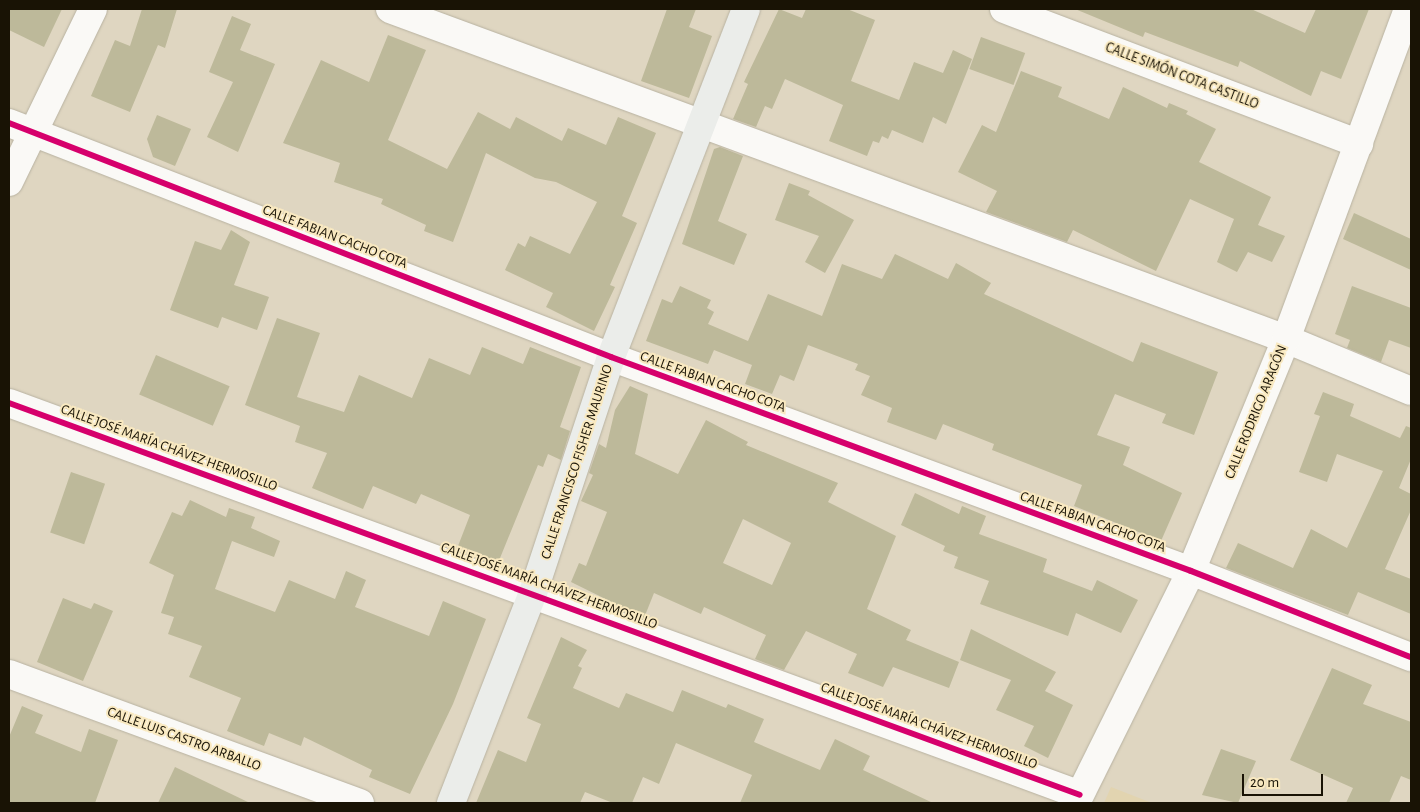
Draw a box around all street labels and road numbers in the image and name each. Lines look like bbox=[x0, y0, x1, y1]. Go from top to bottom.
street label: CALLE SIMÓN COTA CASTILLO bbox=[1103, 39, 1261, 113]
street label: CALLE FABIAN CACHO COTA bbox=[260, 202, 410, 272]
street label: CALLE RODRIGO ARAGÓN bbox=[1221, 342, 1291, 482]
street label: CALLE FABIAN CACHO COTA bbox=[638, 348, 788, 416]
street label: CALLE FRANCISCO FISHER MAURINO bbox=[538, 363, 616, 561]
street label: CALLE JOSÉ MARÍA CHÁVEZ HERMOSILLO bbox=[58, 401, 280, 495]
street label: CALLE FABIAN CACHO COTA bbox=[1018, 488, 1168, 556]
street label: CALLE JOSÉ MARÍA CHÁVEZ HERMOSILLO bbox=[438, 539, 660, 633]
street label: CALLE JOSÉ MARÍA CHÁVEZ HERMOSILLO bbox=[818, 679, 1040, 773]
street label: CALLE LUIS CASTRO ARBALLO bbox=[105, 703, 263, 775]

